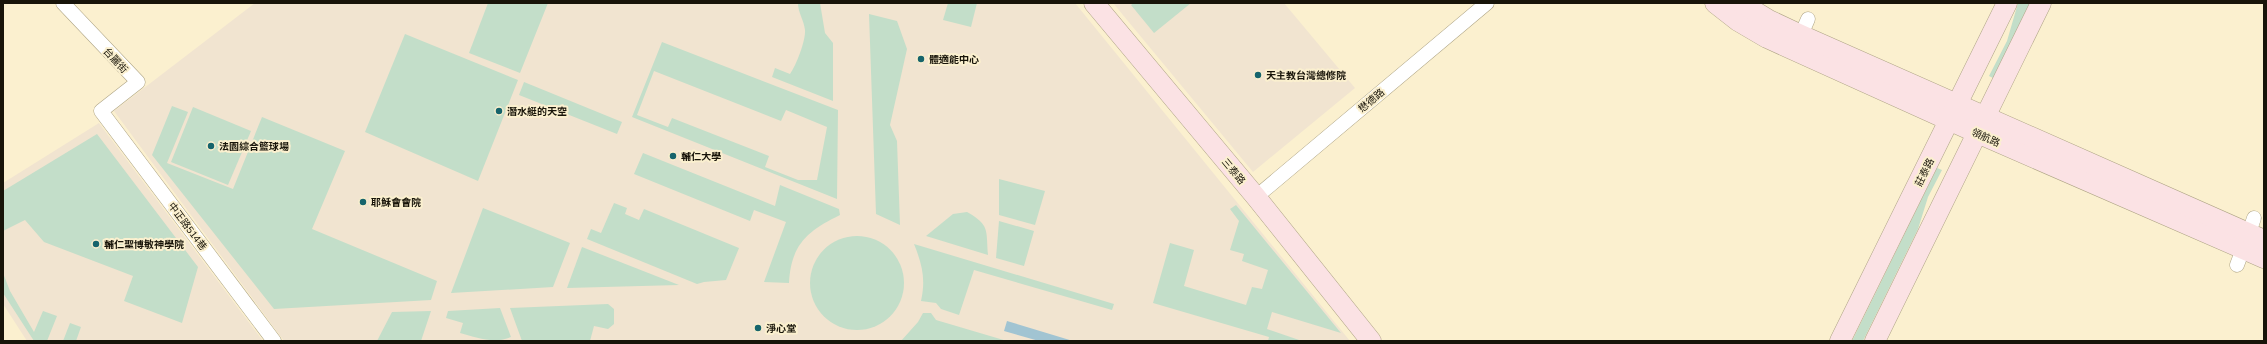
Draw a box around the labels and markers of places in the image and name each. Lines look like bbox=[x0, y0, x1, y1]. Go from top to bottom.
marker: 體適能中心 bbox=[916, 54, 926, 64]
place label: 體適能中心 bbox=[929, 54, 979, 65]
marker: 天主教台灣總修院 bbox=[1253, 70, 1263, 80]
place label: 天主教台灣總修院 bbox=[1266, 70, 1346, 81]
marker: 潛水艇的天空 bbox=[494, 106, 504, 116]
place label: 潛水艇的天空 bbox=[507, 106, 567, 117]
marker: 法園綜合籃球場 bbox=[206, 141, 216, 151]
place label: 法園綜合籃球場 bbox=[219, 141, 289, 152]
marker: 輔仁大學 bbox=[668, 151, 678, 161]
place label: 輔仁大學 bbox=[681, 151, 721, 162]
marker: 耶穌會會院 bbox=[358, 197, 368, 207]
place label: 耶穌會會院 bbox=[371, 197, 421, 208]
marker: 輔仁聖博敏神學院 bbox=[91, 239, 101, 249]
place label: 輔仁聖博敏神學院 bbox=[104, 239, 184, 250]
marker: 淨心堂 bbox=[753, 323, 763, 333]
place label: 淨心堂 bbox=[766, 323, 796, 334]

